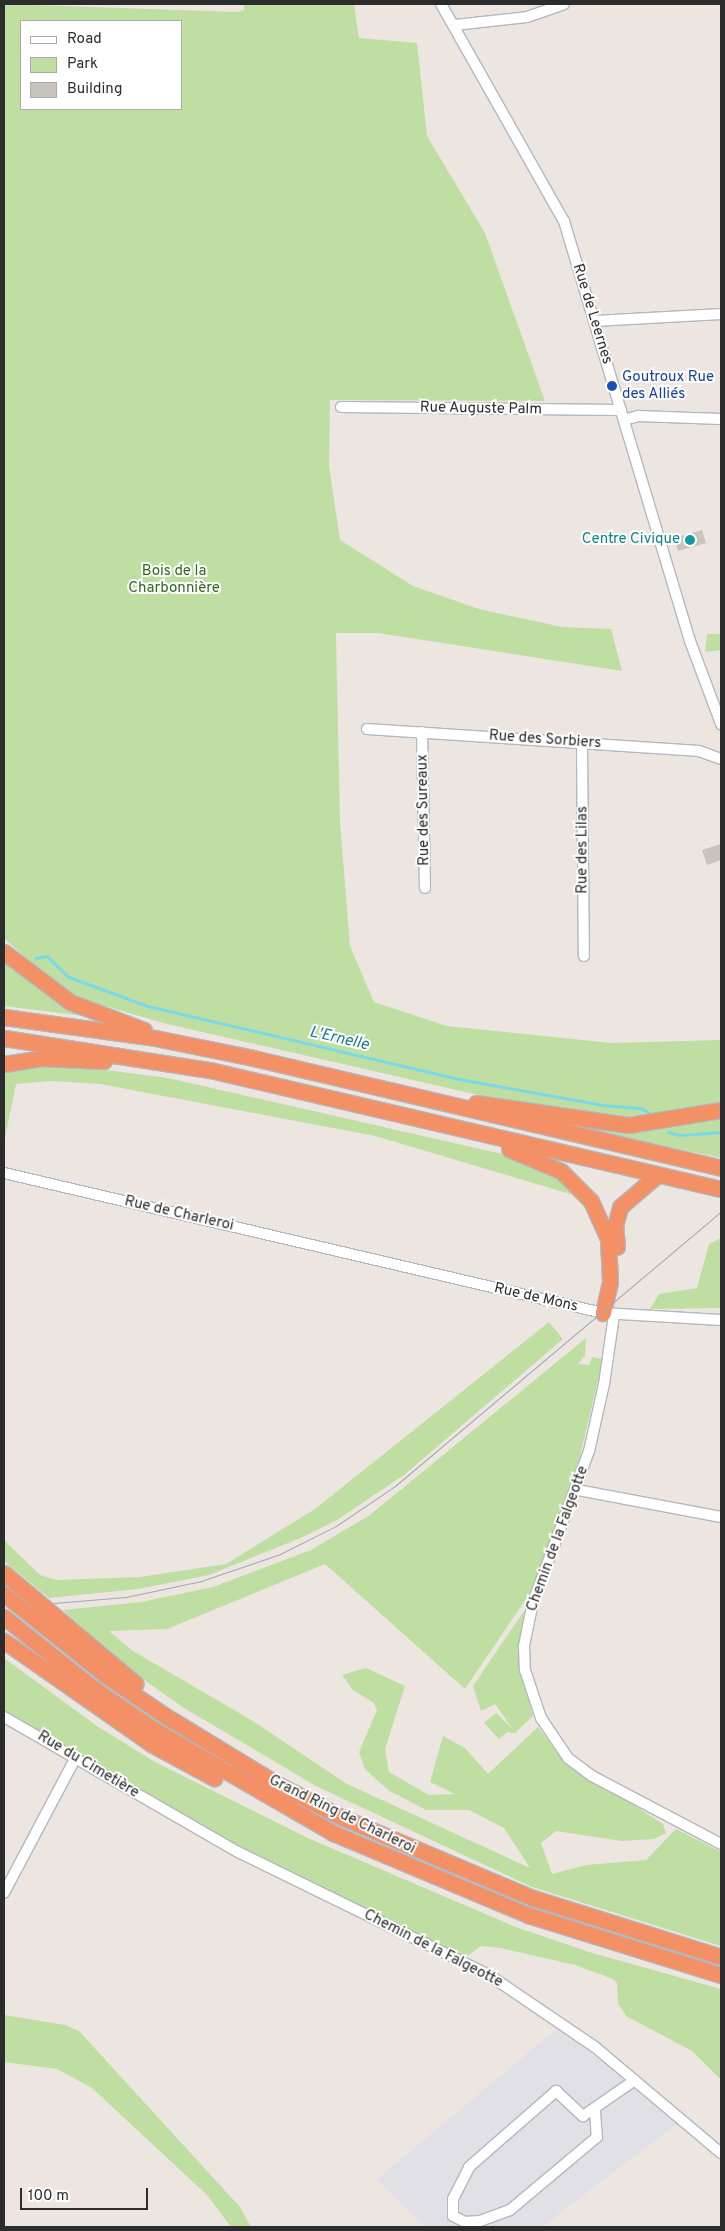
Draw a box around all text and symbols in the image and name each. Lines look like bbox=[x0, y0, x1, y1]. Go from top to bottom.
legend bbox=[20, 20, 182, 110]
text: Road bbox=[67, 30, 102, 49]
text: Park bbox=[67, 55, 98, 74]
text: Building bbox=[67, 80, 122, 99]
street label: Rue de Leernes bbox=[568, 262, 616, 366]
place label: Goutroux Rue des Alliés bbox=[622, 368, 714, 403]
marker: Goutroux Rue des Alliés bbox=[606, 380, 618, 392]
street label: Rue Auguste Palm bbox=[419, 399, 543, 419]
place label: Centre Civique bbox=[582, 531, 680, 549]
marker: Centre Civique bbox=[684, 534, 696, 546]
park label: Bois de la Charbonnière bbox=[128, 562, 220, 597]
street label: Rue des Sorbiers bbox=[488, 727, 602, 753]
street label: Rue des Sureaux bbox=[414, 754, 434, 866]
street label: Rue des Lilas bbox=[574, 806, 592, 894]
water label: L'Ernelle bbox=[307, 1023, 371, 1055]
street label: Rue de Charleroi bbox=[123, 1193, 235, 1235]
street label: Rue de Mons bbox=[492, 1280, 580, 1316]
street label: Chemin de la Falgeotte bbox=[523, 1464, 593, 1614]
street label: Rue du Cimetière bbox=[34, 1728, 142, 1802]
street label: Grand Ring de Charleroi bbox=[266, 1772, 418, 1858]
street label: Chemin de la Falgeotte bbox=[361, 1906, 505, 1992]
scale bar bbox=[22, 2178, 150, 2210]
text: 100 m bbox=[28, 2187, 69, 2206]

